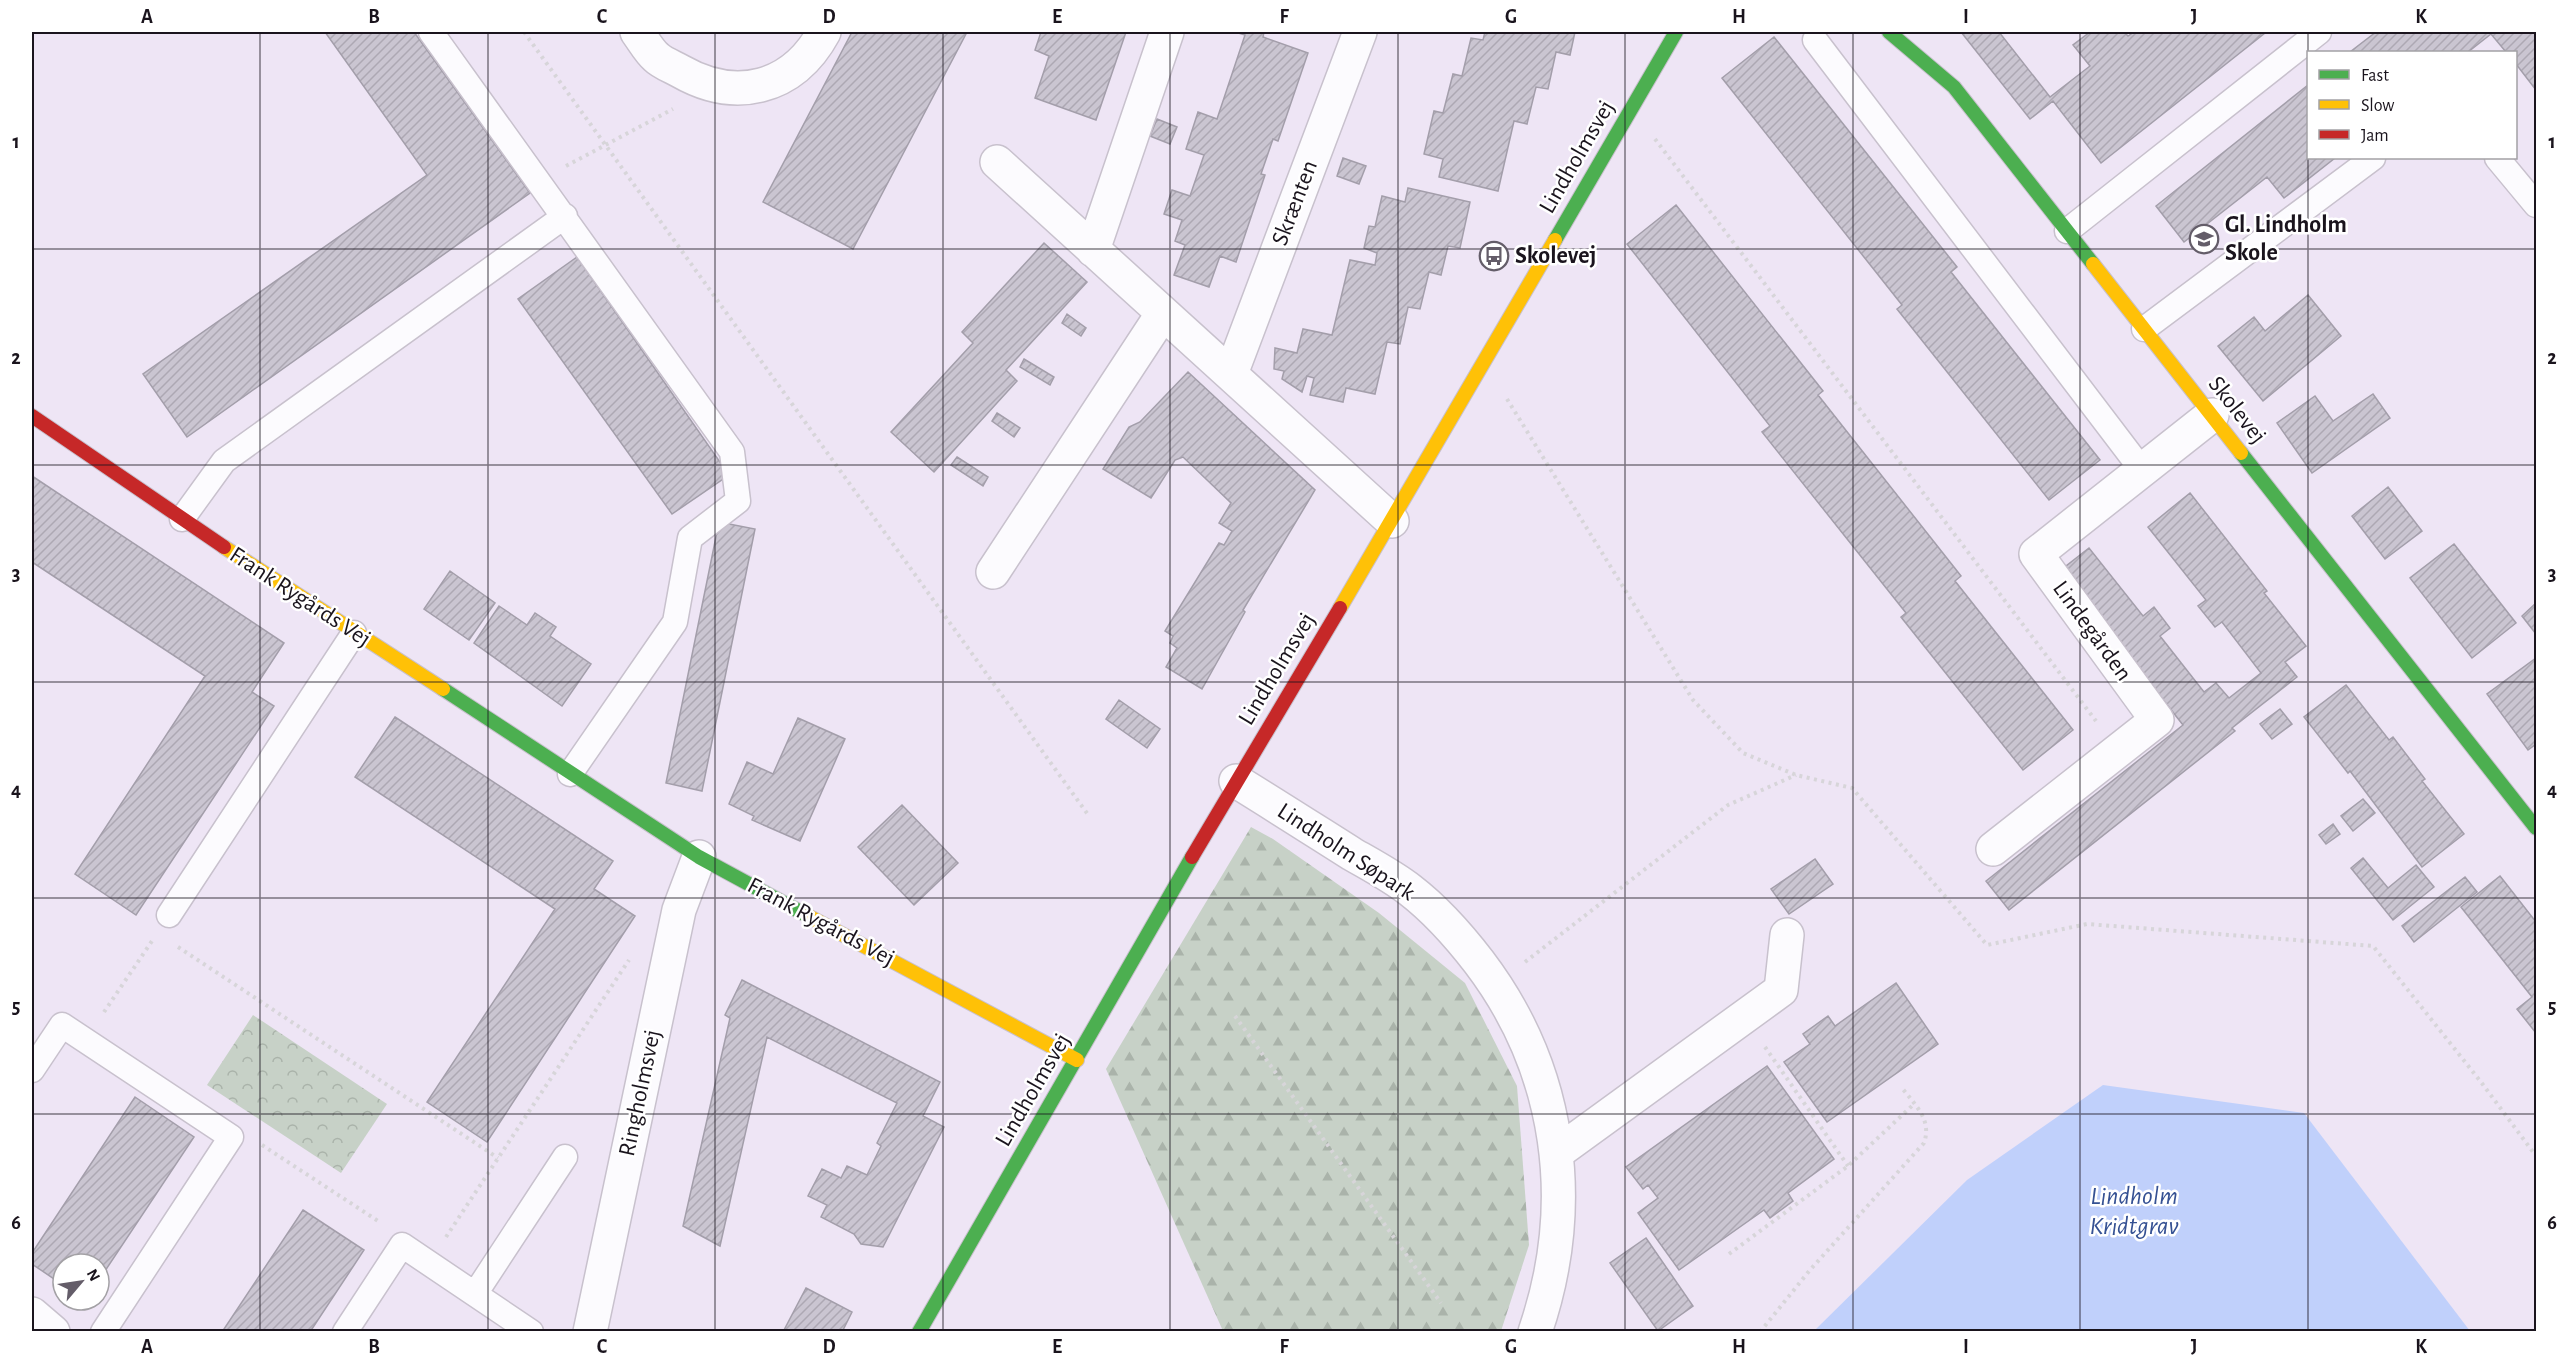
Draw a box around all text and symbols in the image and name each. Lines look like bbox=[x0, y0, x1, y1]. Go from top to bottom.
text: A bbox=[141, 7, 153, 27]
text: B bbox=[368, 7, 380, 27]
text: C bbox=[597, 7, 608, 27]
text: D bbox=[822, 7, 836, 27]
text: E bbox=[1052, 7, 1062, 27]
text: F bbox=[1279, 7, 1289, 27]
text: G bbox=[1505, 7, 1517, 27]
text: H bbox=[1732, 7, 1746, 27]
text: I bbox=[1963, 7, 1969, 27]
text: J bbox=[2191, 7, 2197, 27]
text: K bbox=[2415, 7, 2427, 27]
legend bbox=[2307, 51, 2517, 159]
text: Fast bbox=[2361, 67, 2389, 85]
street label: Lindholmsvej bbox=[1535, 96, 1619, 218]
text: Slow bbox=[2361, 97, 2394, 115]
text: Jam bbox=[2361, 127, 2389, 145]
text: 1 bbox=[12, 132, 20, 152]
text: 1 bbox=[2548, 132, 2556, 152]
street label: Skrænten bbox=[1268, 157, 1322, 249]
place label: Gl. Lindholm Skole bbox=[2225, 213, 2347, 265]
school or university icon: Gl. Lindholm Skole bbox=[2188, 223, 2220, 255]
bus stop icon: Skolevej bbox=[1478, 240, 1510, 272]
place label: Skolevej bbox=[1515, 244, 1596, 268]
text: 2 bbox=[11, 348, 21, 368]
text: 2 bbox=[2547, 348, 2557, 368]
street label: Skolevej bbox=[2204, 372, 2270, 448]
street label: Frank Rygårds Vej bbox=[225, 543, 375, 651]
text: 3 bbox=[12, 564, 20, 584]
text: 3 bbox=[2548, 564, 2556, 584]
street label: Lindegården bbox=[2048, 577, 2136, 685]
street label: Lindholmsvej bbox=[1234, 609, 1320, 729]
text: 4 bbox=[11, 780, 21, 800]
text: 4 bbox=[2547, 780, 2557, 800]
street label: Lindholm Søpark bbox=[1273, 799, 1419, 905]
street label: Frank Rygårds Vej bbox=[743, 873, 899, 971]
text: 5 bbox=[12, 997, 20, 1017]
text: 5 bbox=[2548, 997, 2556, 1017]
street label: Ringholmsvej bbox=[615, 1028, 665, 1158]
street label: Lindholmsvej bbox=[991, 1029, 1075, 1151]
water label: Lindholm Kridtgrav bbox=[2089, 1183, 2179, 1239]
text: 6 bbox=[11, 1213, 21, 1233]
text: 6 bbox=[2547, 1213, 2557, 1233]
north arrow bbox=[51, 1252, 111, 1312]
text: N bbox=[84, 1266, 103, 1284]
text: A bbox=[141, 1337, 153, 1357]
text: B bbox=[368, 1337, 380, 1357]
text: C bbox=[597, 1337, 608, 1357]
text: D bbox=[822, 1337, 836, 1357]
text: E bbox=[1052, 1337, 1062, 1357]
text: F bbox=[1279, 1337, 1289, 1357]
text: G bbox=[1505, 1337, 1517, 1357]
text: H bbox=[1732, 1337, 1746, 1357]
text: I bbox=[1963, 1337, 1969, 1357]
text: J bbox=[2191, 1337, 2197, 1357]
text: K bbox=[2415, 1337, 2427, 1357]

